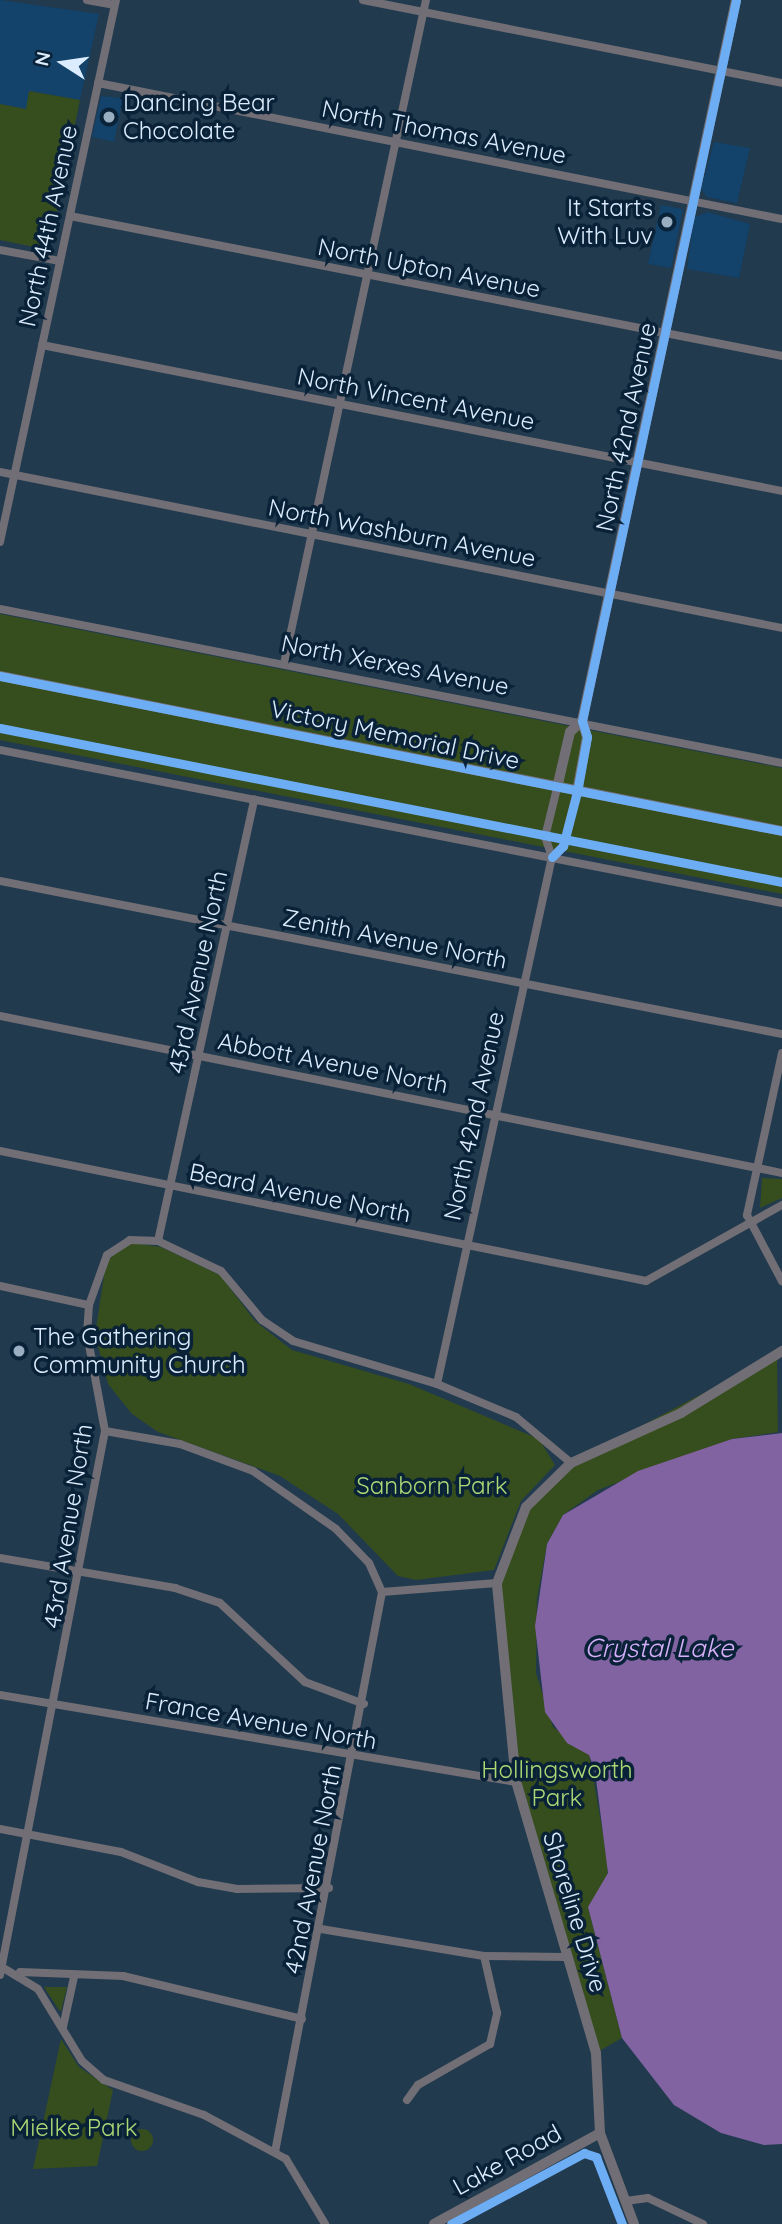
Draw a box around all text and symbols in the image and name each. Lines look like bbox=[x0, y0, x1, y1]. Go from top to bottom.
north arrow bbox=[28, 28, 98, 98]
text: N bbox=[29, 49, 56, 68]
place label: Dancing Bear Chocolate bbox=[123, 89, 275, 145]
street label: North Thomas Avenue bbox=[319, 94, 569, 170]
marker: Dancing Bear Chocolate bbox=[101, 109, 117, 125]
street label: North 44th Avenue bbox=[13, 123, 83, 329]
place label: It Starts With Luv bbox=[557, 194, 653, 250]
marker: It Starts With Luv bbox=[659, 214, 675, 230]
street label: North Upton Avenue bbox=[315, 232, 543, 304]
street label: North 42nd Avenue bbox=[590, 320, 662, 534]
street label: North Vincent Avenue bbox=[295, 362, 537, 436]
street label: North Washburn Avenue bbox=[266, 493, 538, 573]
street label: North Xerxes Avenue bbox=[279, 629, 511, 701]
street label: Victory Memorial Drive bbox=[268, 695, 522, 775]
street label: 43rd Avenue North bbox=[162, 868, 234, 1076]
street label: Zenith Avenue North bbox=[280, 903, 510, 975]
street label: North 42nd Avenue bbox=[438, 1009, 510, 1223]
street label: Abbott Avenue North bbox=[216, 1027, 450, 1099]
street label: Beard Avenue North bbox=[187, 1157, 413, 1229]
place label: The Gathering Community Church bbox=[33, 1323, 246, 1379]
marker: The Gathering Community Church bbox=[11, 1343, 27, 1359]
street label: 43rd Avenue North bbox=[38, 1422, 98, 1630]
park label: Sanborn Park bbox=[356, 1472, 508, 1500]
water label: Crystal Lake bbox=[585, 1632, 733, 1664]
street label: France Avenue North bbox=[143, 1686, 379, 1756]
park label: Hollingsworth Park bbox=[481, 1756, 633, 1812]
street label: 42nd Avenue North bbox=[279, 1762, 347, 1976]
street label: Shoreline Drive bbox=[537, 1828, 613, 1996]
park label: Mielke Park bbox=[10, 2114, 138, 2142]
street label: Lake Road bbox=[448, 2118, 566, 2202]

